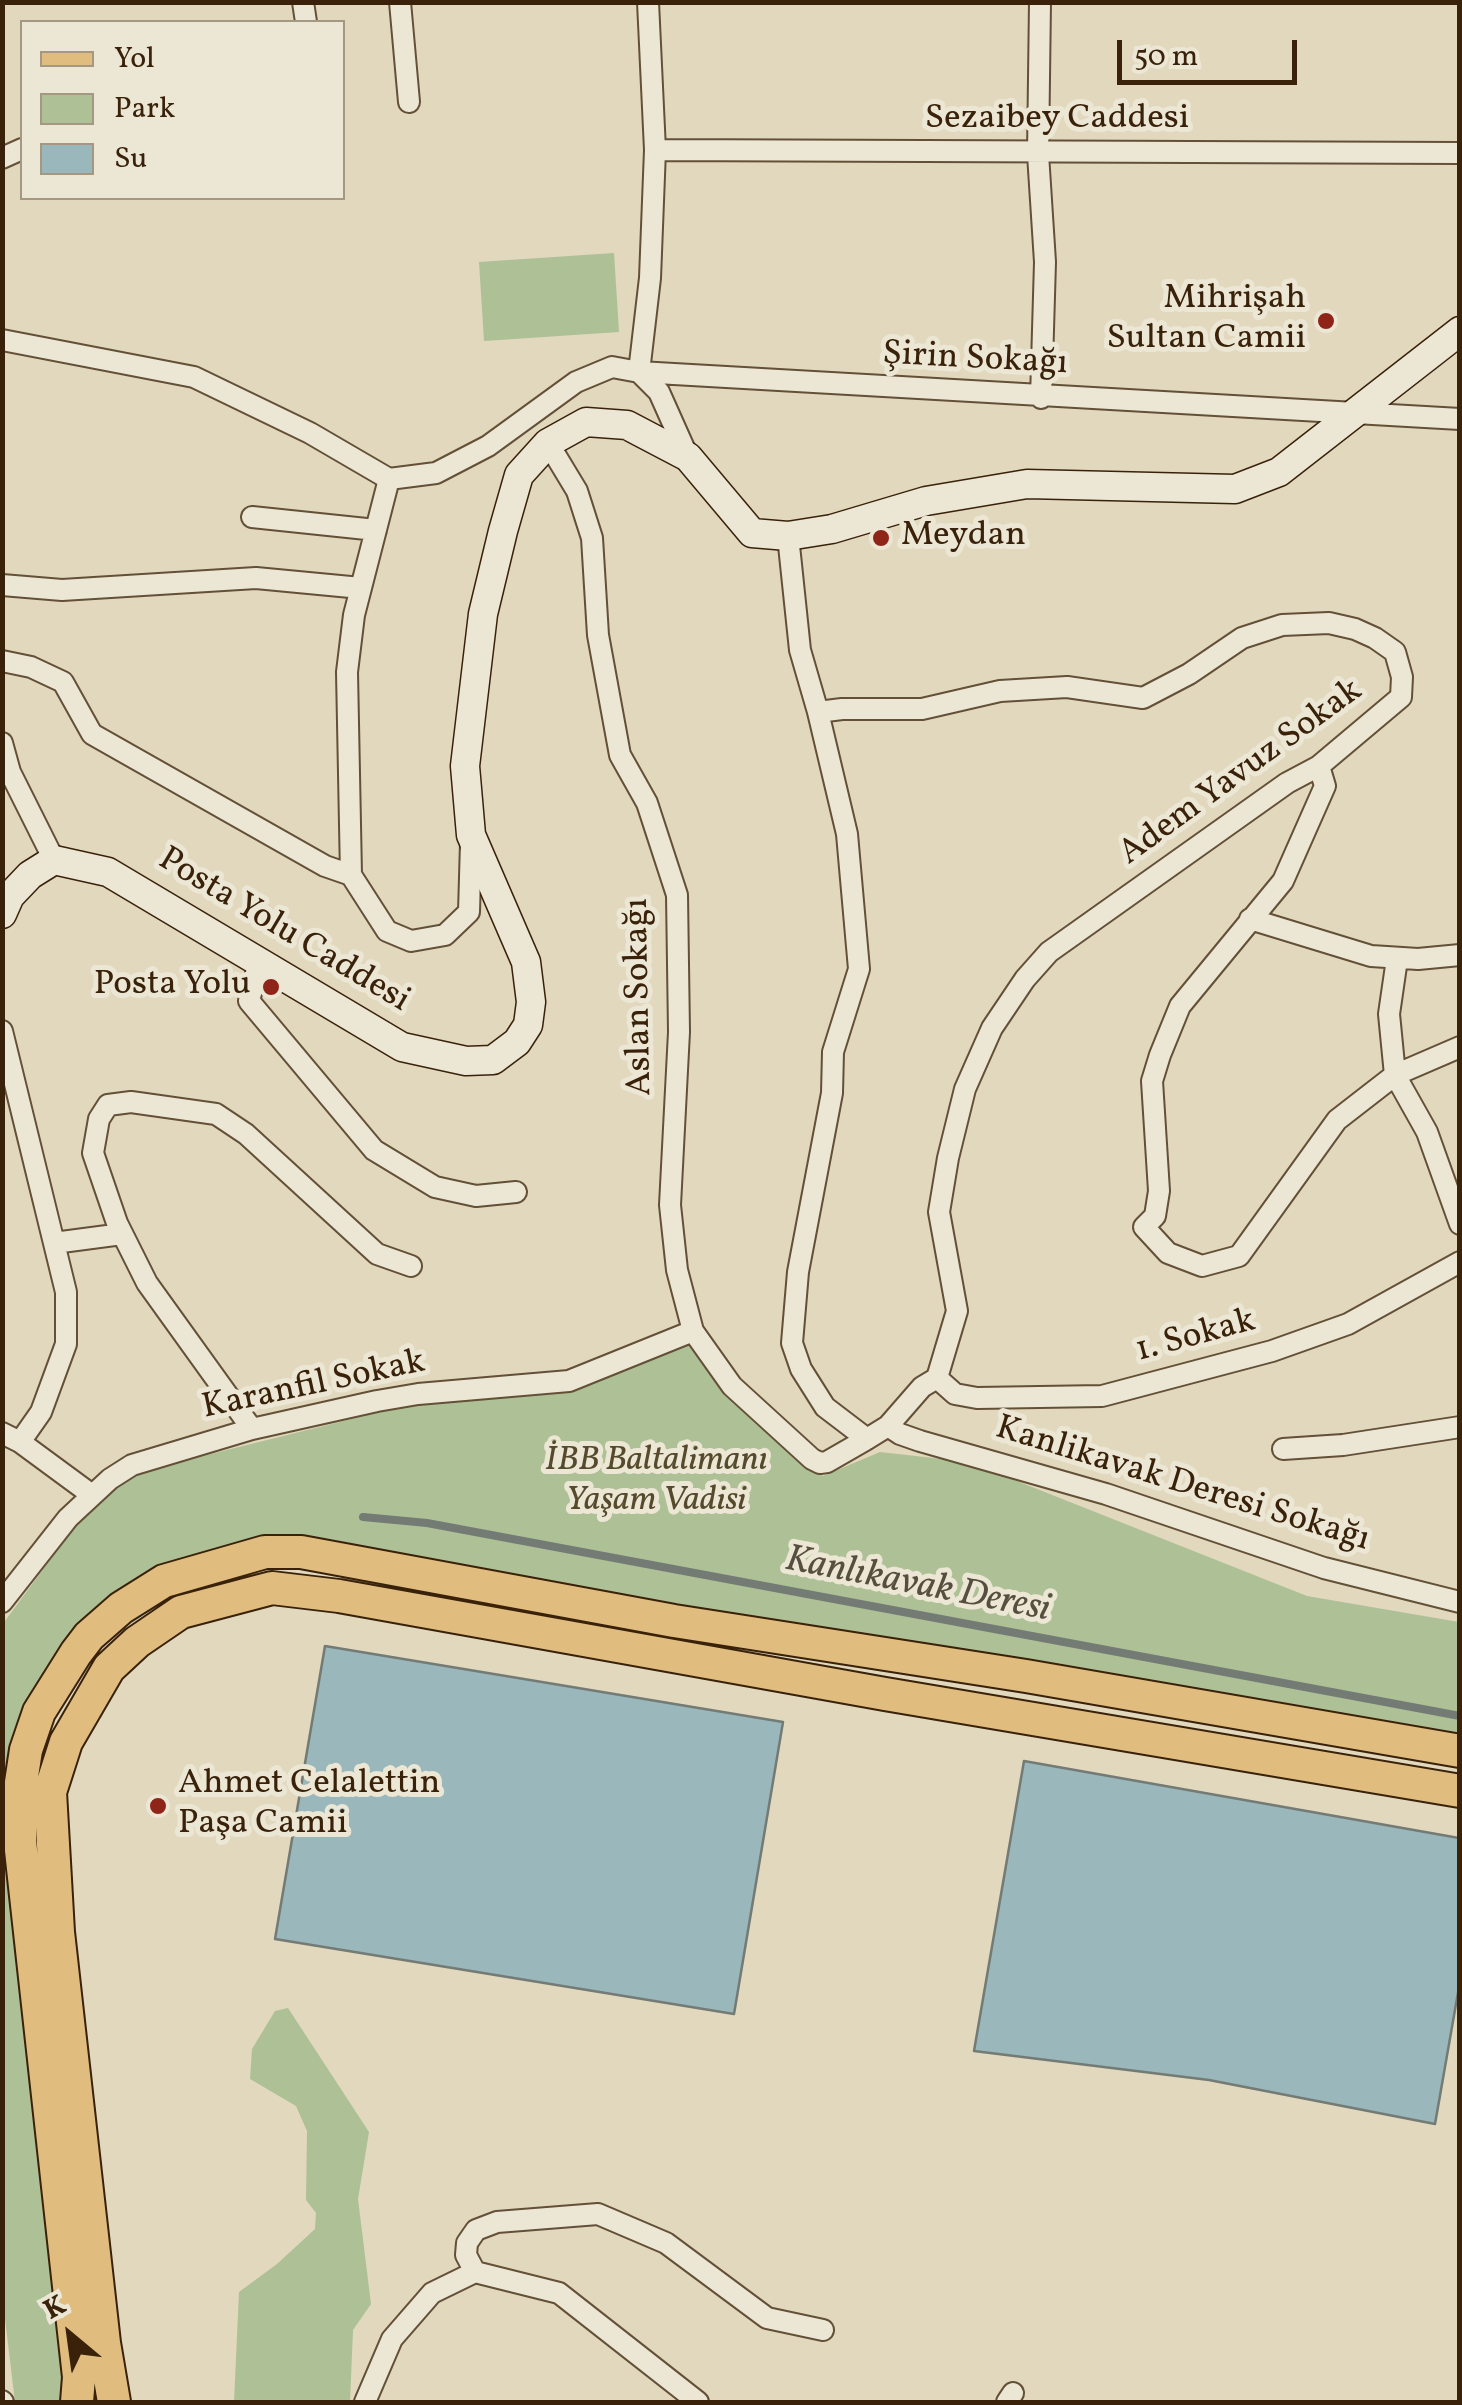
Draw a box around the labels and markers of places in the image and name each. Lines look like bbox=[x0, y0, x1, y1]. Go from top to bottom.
place label: Mihrişah Sultan Camii bbox=[1107, 280, 1306, 362]
marker: Mihrişah Sultan Camii bbox=[1315, 310, 1337, 332]
place label: Meydan bbox=[901, 517, 1026, 559]
marker: Meydan bbox=[870, 527, 892, 549]
place label: Posta Yolu bbox=[94, 966, 251, 1008]
marker: Posta Yolu bbox=[260, 976, 282, 998]
place label: Ahmet Celalettin Paşa Camii bbox=[178, 1765, 440, 1847]
marker: Ahmet Celalettin Paşa Camii bbox=[147, 1795, 169, 1817]

